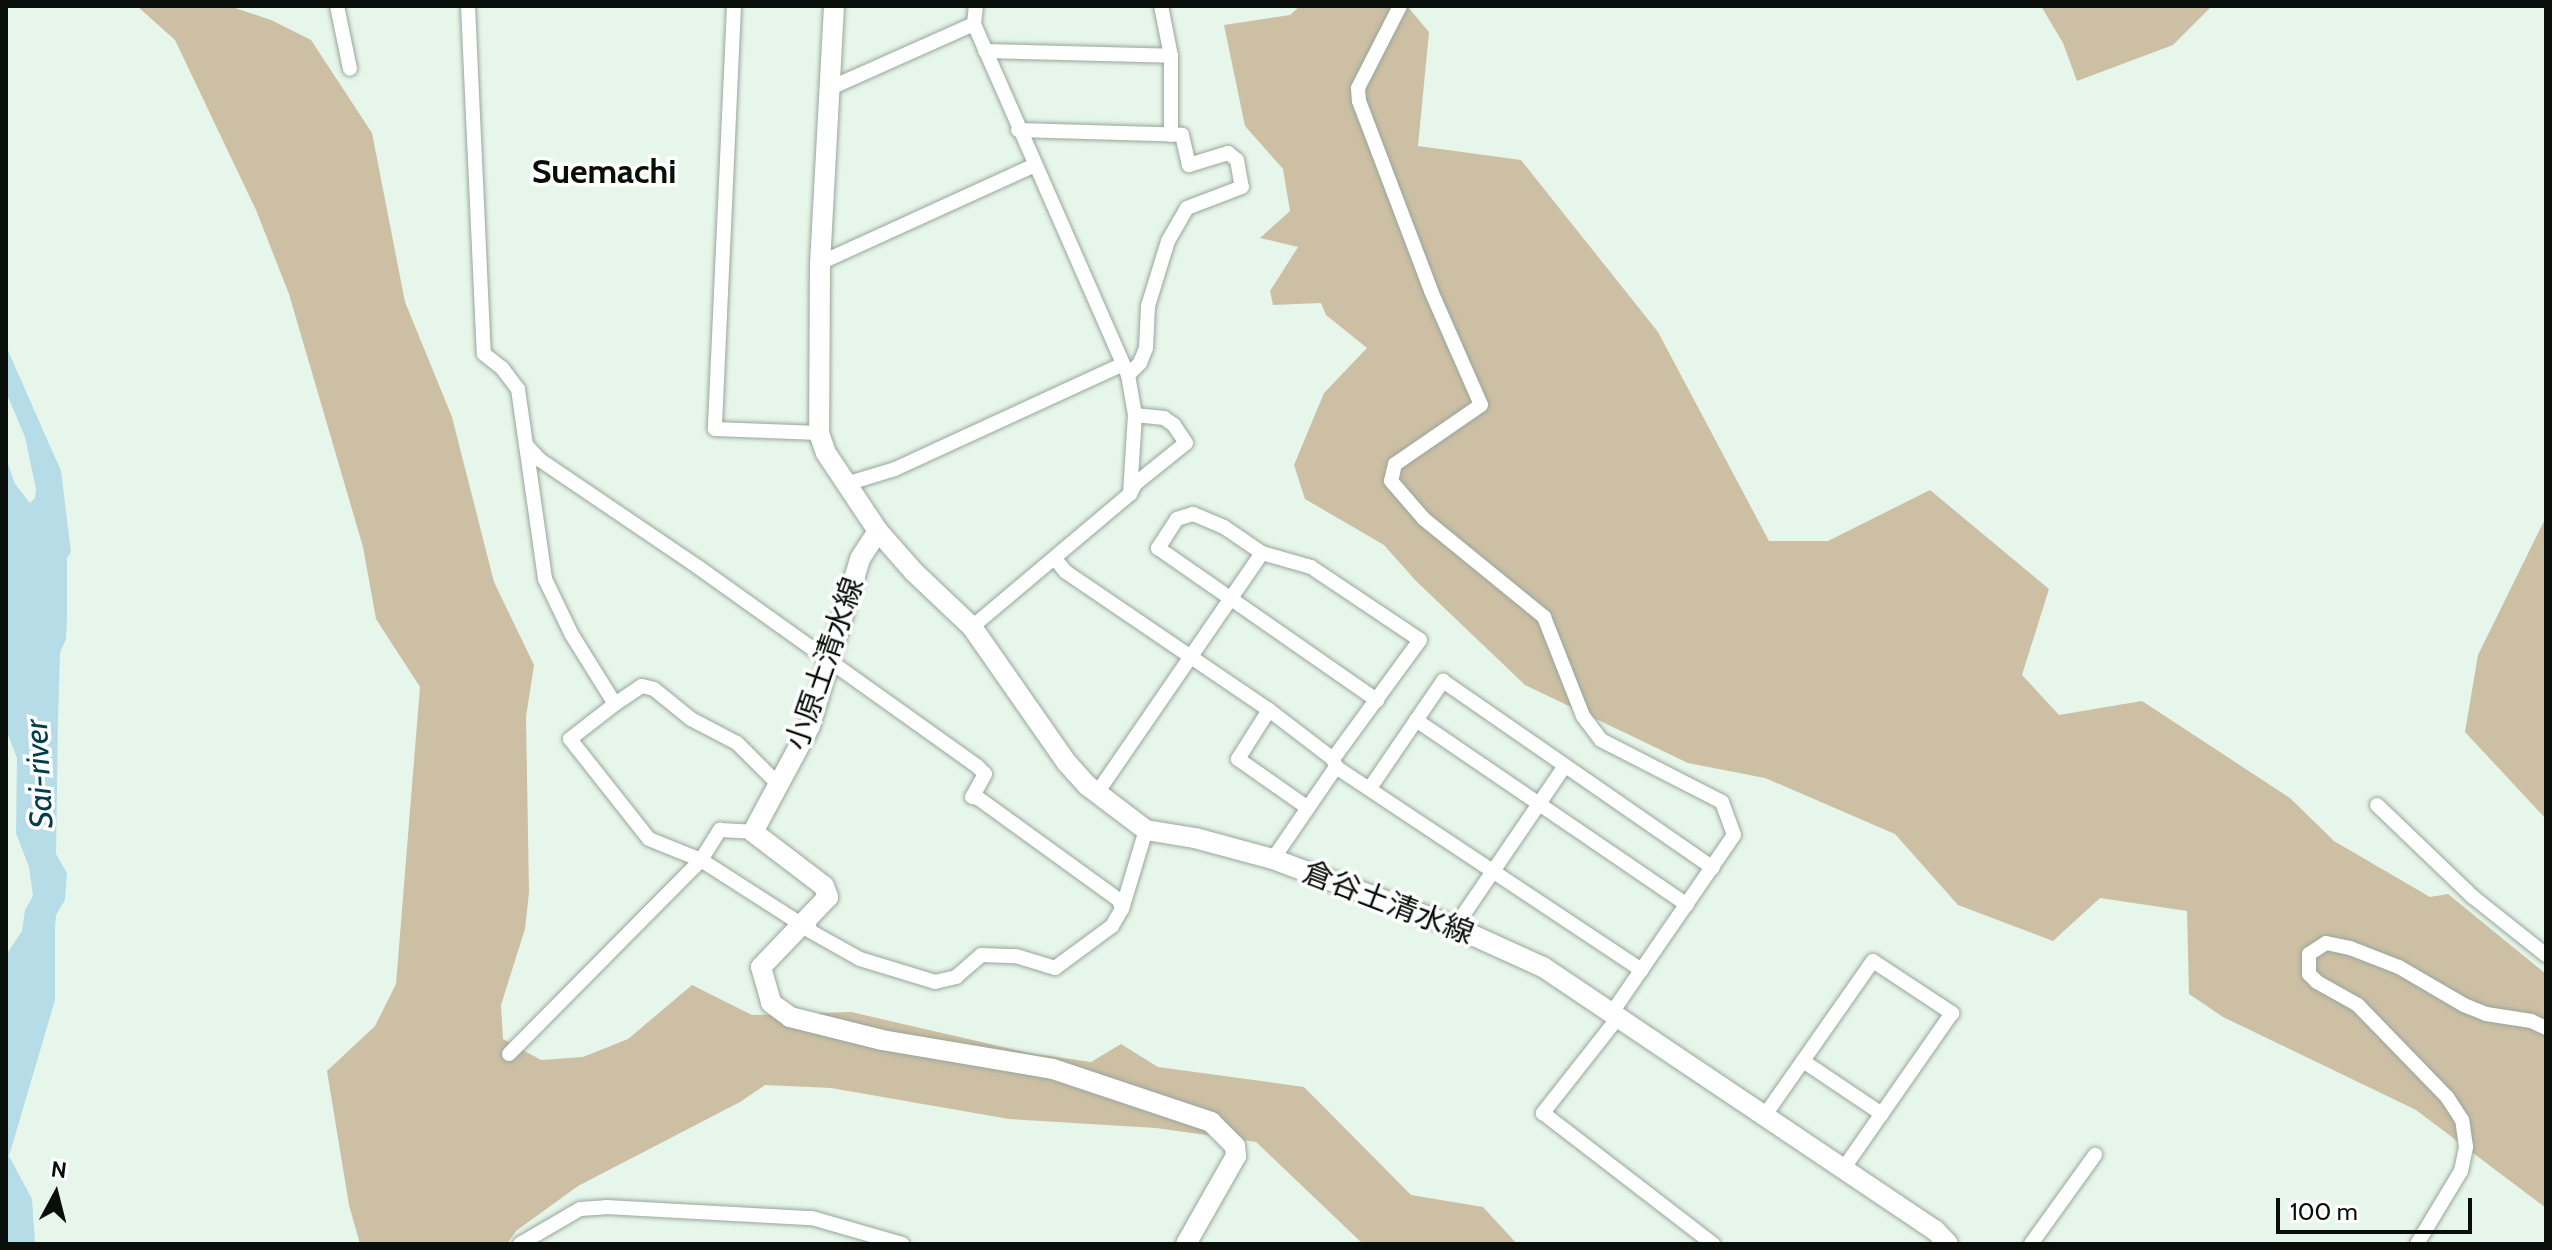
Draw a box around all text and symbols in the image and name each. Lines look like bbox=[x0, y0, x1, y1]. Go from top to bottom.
district label: Suemachi bbox=[532, 152, 676, 192]
street label: 小原土清水線 bbox=[779, 573, 871, 755]
water label: Sai-river bbox=[17, 719, 61, 829]
street label: 倉谷土清水線 bbox=[1298, 854, 1478, 952]
north arrow bbox=[16, 1154, 96, 1234]
text: N bbox=[50, 1155, 68, 1184]
scale bar bbox=[2280, 1182, 2476, 1232]
text: 100 m bbox=[2290, 1197, 2358, 1226]

